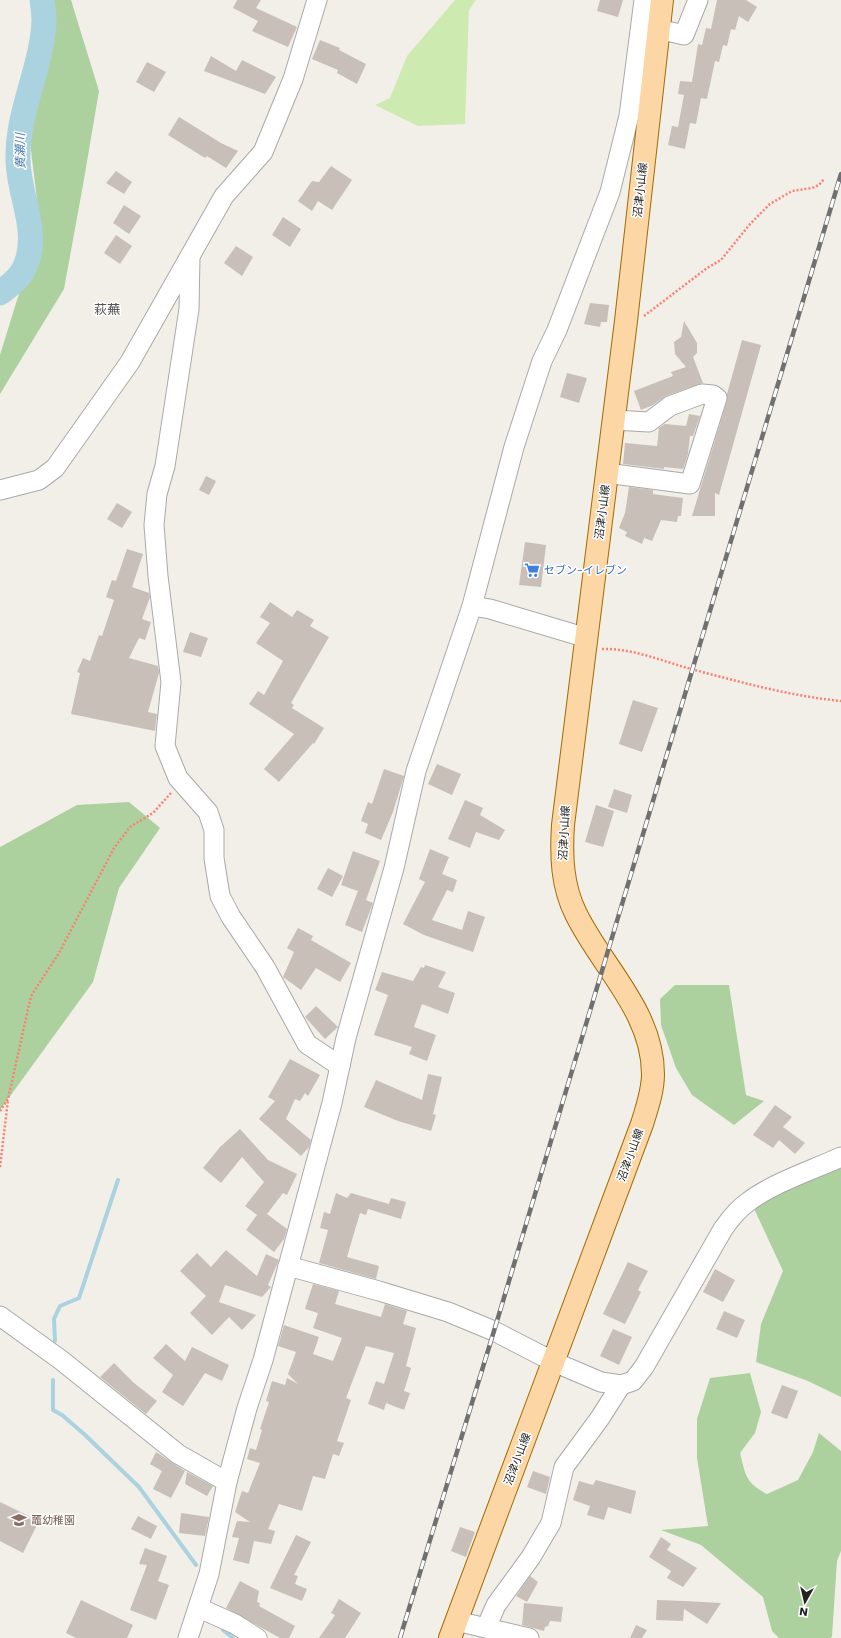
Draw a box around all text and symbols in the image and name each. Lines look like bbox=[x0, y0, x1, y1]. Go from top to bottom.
water label: 黄瀬川 bbox=[11, 131, 29, 169]
street label: 沼津小山線 bbox=[629, 162, 651, 218]
district label: 萩蕪 bbox=[94, 300, 120, 319]
street label: 沼津小山線 bbox=[591, 484, 613, 540]
supermarket icon: セブン-イレブン bbox=[523, 561, 541, 579]
place label: セブン-イレブン bbox=[544, 562, 627, 578]
street label: 沼津小山線 bbox=[555, 805, 573, 861]
street label: 沼津小山線 bbox=[613, 1126, 647, 1184]
street label: 沼津小山線 bbox=[500, 1430, 534, 1488]
school or university icon: 竈幼稚園 bbox=[10, 1511, 28, 1529]
place label: 竈幼稚園 bbox=[31, 1512, 75, 1528]
north arrow bbox=[785, 1582, 825, 1622]
text: N bbox=[798, 1603, 809, 1620]

